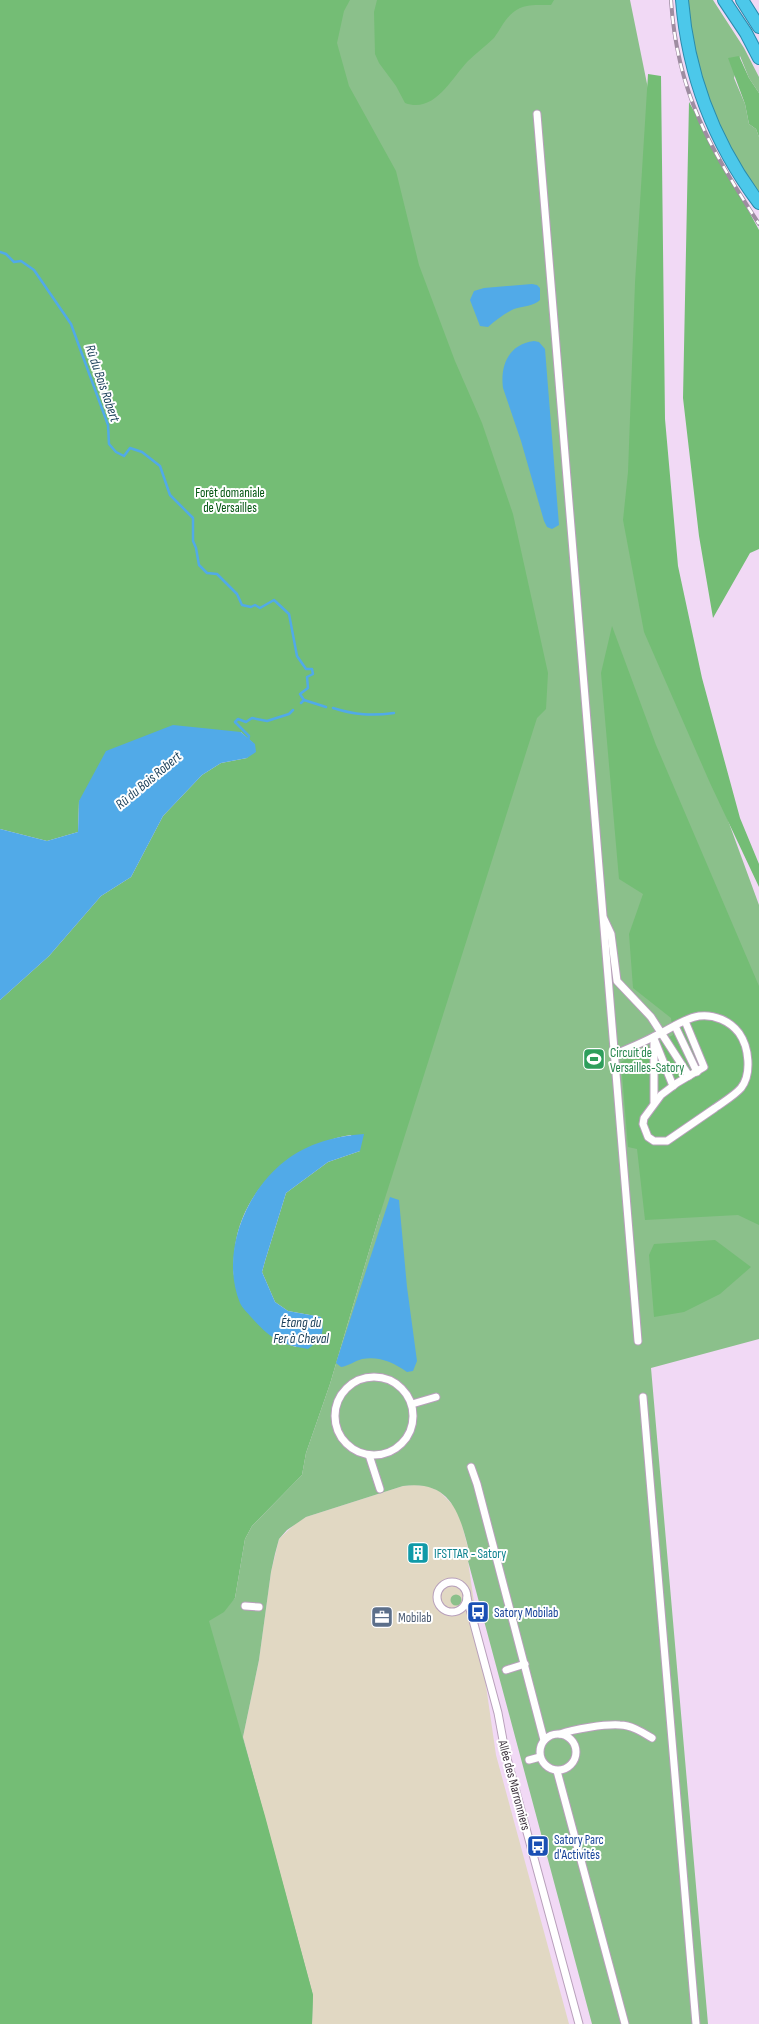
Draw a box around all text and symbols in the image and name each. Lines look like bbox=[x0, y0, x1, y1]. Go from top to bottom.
water label: Rû du Bois Robert bbox=[81, 342, 124, 425]
park label: Forêt domaniale de Versailles bbox=[195, 485, 265, 516]
water label: Rû du Bois Robert bbox=[112, 747, 185, 813]
place label: Circuit de Versailles-Satory bbox=[610, 1045, 684, 1076]
sports icon: Circuit de Versailles-Satory bbox=[581, 1046, 607, 1072]
water label: Étang du Fer à Cheval bbox=[273, 1314, 329, 1347]
building icon: IFSTTAR - Satory bbox=[405, 1540, 431, 1566]
place label: IFSTTAR - Satory bbox=[434, 1546, 506, 1562]
bus stop icon: Satory Mobilab bbox=[465, 1599, 491, 1625]
office icon: Mobilab bbox=[369, 1604, 395, 1630]
place label: Satory Mobilab bbox=[494, 1605, 559, 1621]
place label: Mobilab bbox=[398, 1610, 432, 1626]
street label: Allée des Marronniers bbox=[494, 1737, 534, 1832]
place label: Satory Parc d'Activités bbox=[554, 1832, 604, 1863]
bus stop icon: Satory Parc d'Activités bbox=[525, 1833, 551, 1859]

